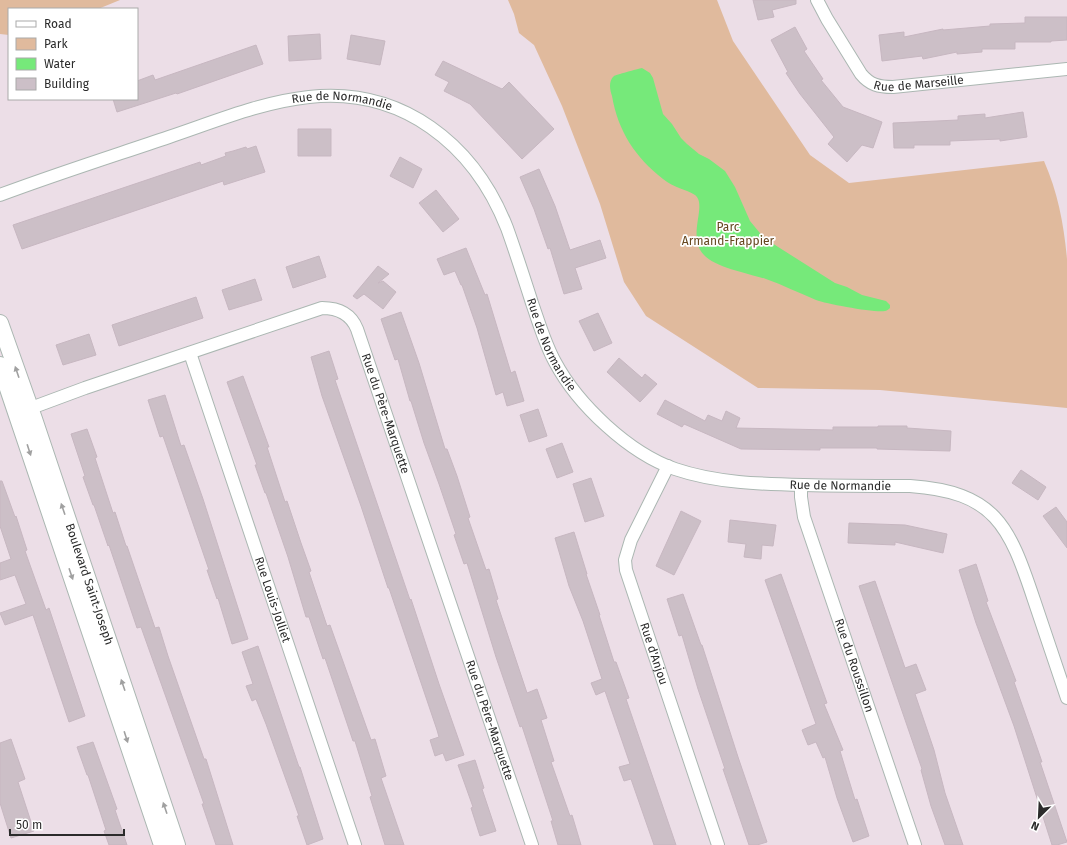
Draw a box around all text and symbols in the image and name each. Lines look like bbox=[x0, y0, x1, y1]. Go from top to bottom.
legend bbox=[8, 8, 138, 100]
text: Road bbox=[44, 17, 72, 31]
text: Park bbox=[44, 37, 68, 51]
text: Water bbox=[44, 57, 76, 71]
street label: Rue de Marseille bbox=[872, 73, 964, 94]
text: Building bbox=[44, 77, 90, 91]
street label: Rue de Normandie bbox=[291, 89, 394, 113]
park label: Parc Armand-Frappier bbox=[682, 220, 775, 248]
street label: Rue de Normandie bbox=[524, 296, 579, 394]
street label: Rue du Père-Marquette bbox=[359, 352, 413, 475]
one-way arrow bbox=[14, 365, 20, 377]
one-way arrow bbox=[26, 445, 32, 457]
street label: Rue de Normandie bbox=[789, 478, 891, 493]
one-way arrow bbox=[60, 502, 66, 514]
street label: Boulevard Saint-Joseph bbox=[63, 522, 116, 647]
street label: Rue Louis-Jolliet bbox=[252, 555, 294, 645]
one-way arrow bbox=[68, 568, 74, 580]
street label: Rue du Roussillon bbox=[832, 617, 877, 714]
street label: Rue d'Anjou bbox=[637, 621, 671, 687]
street label: Rue du Père-Marquette bbox=[463, 658, 517, 782]
one-way arrow bbox=[120, 678, 126, 690]
one-way arrow bbox=[123, 731, 129, 743]
north arrow bbox=[1019, 797, 1059, 837]
one-way arrow bbox=[162, 802, 168, 814]
scale bar bbox=[10, 811, 124, 837]
text: 50 m bbox=[16, 818, 42, 832]
text: N bbox=[1029, 818, 1041, 833]

